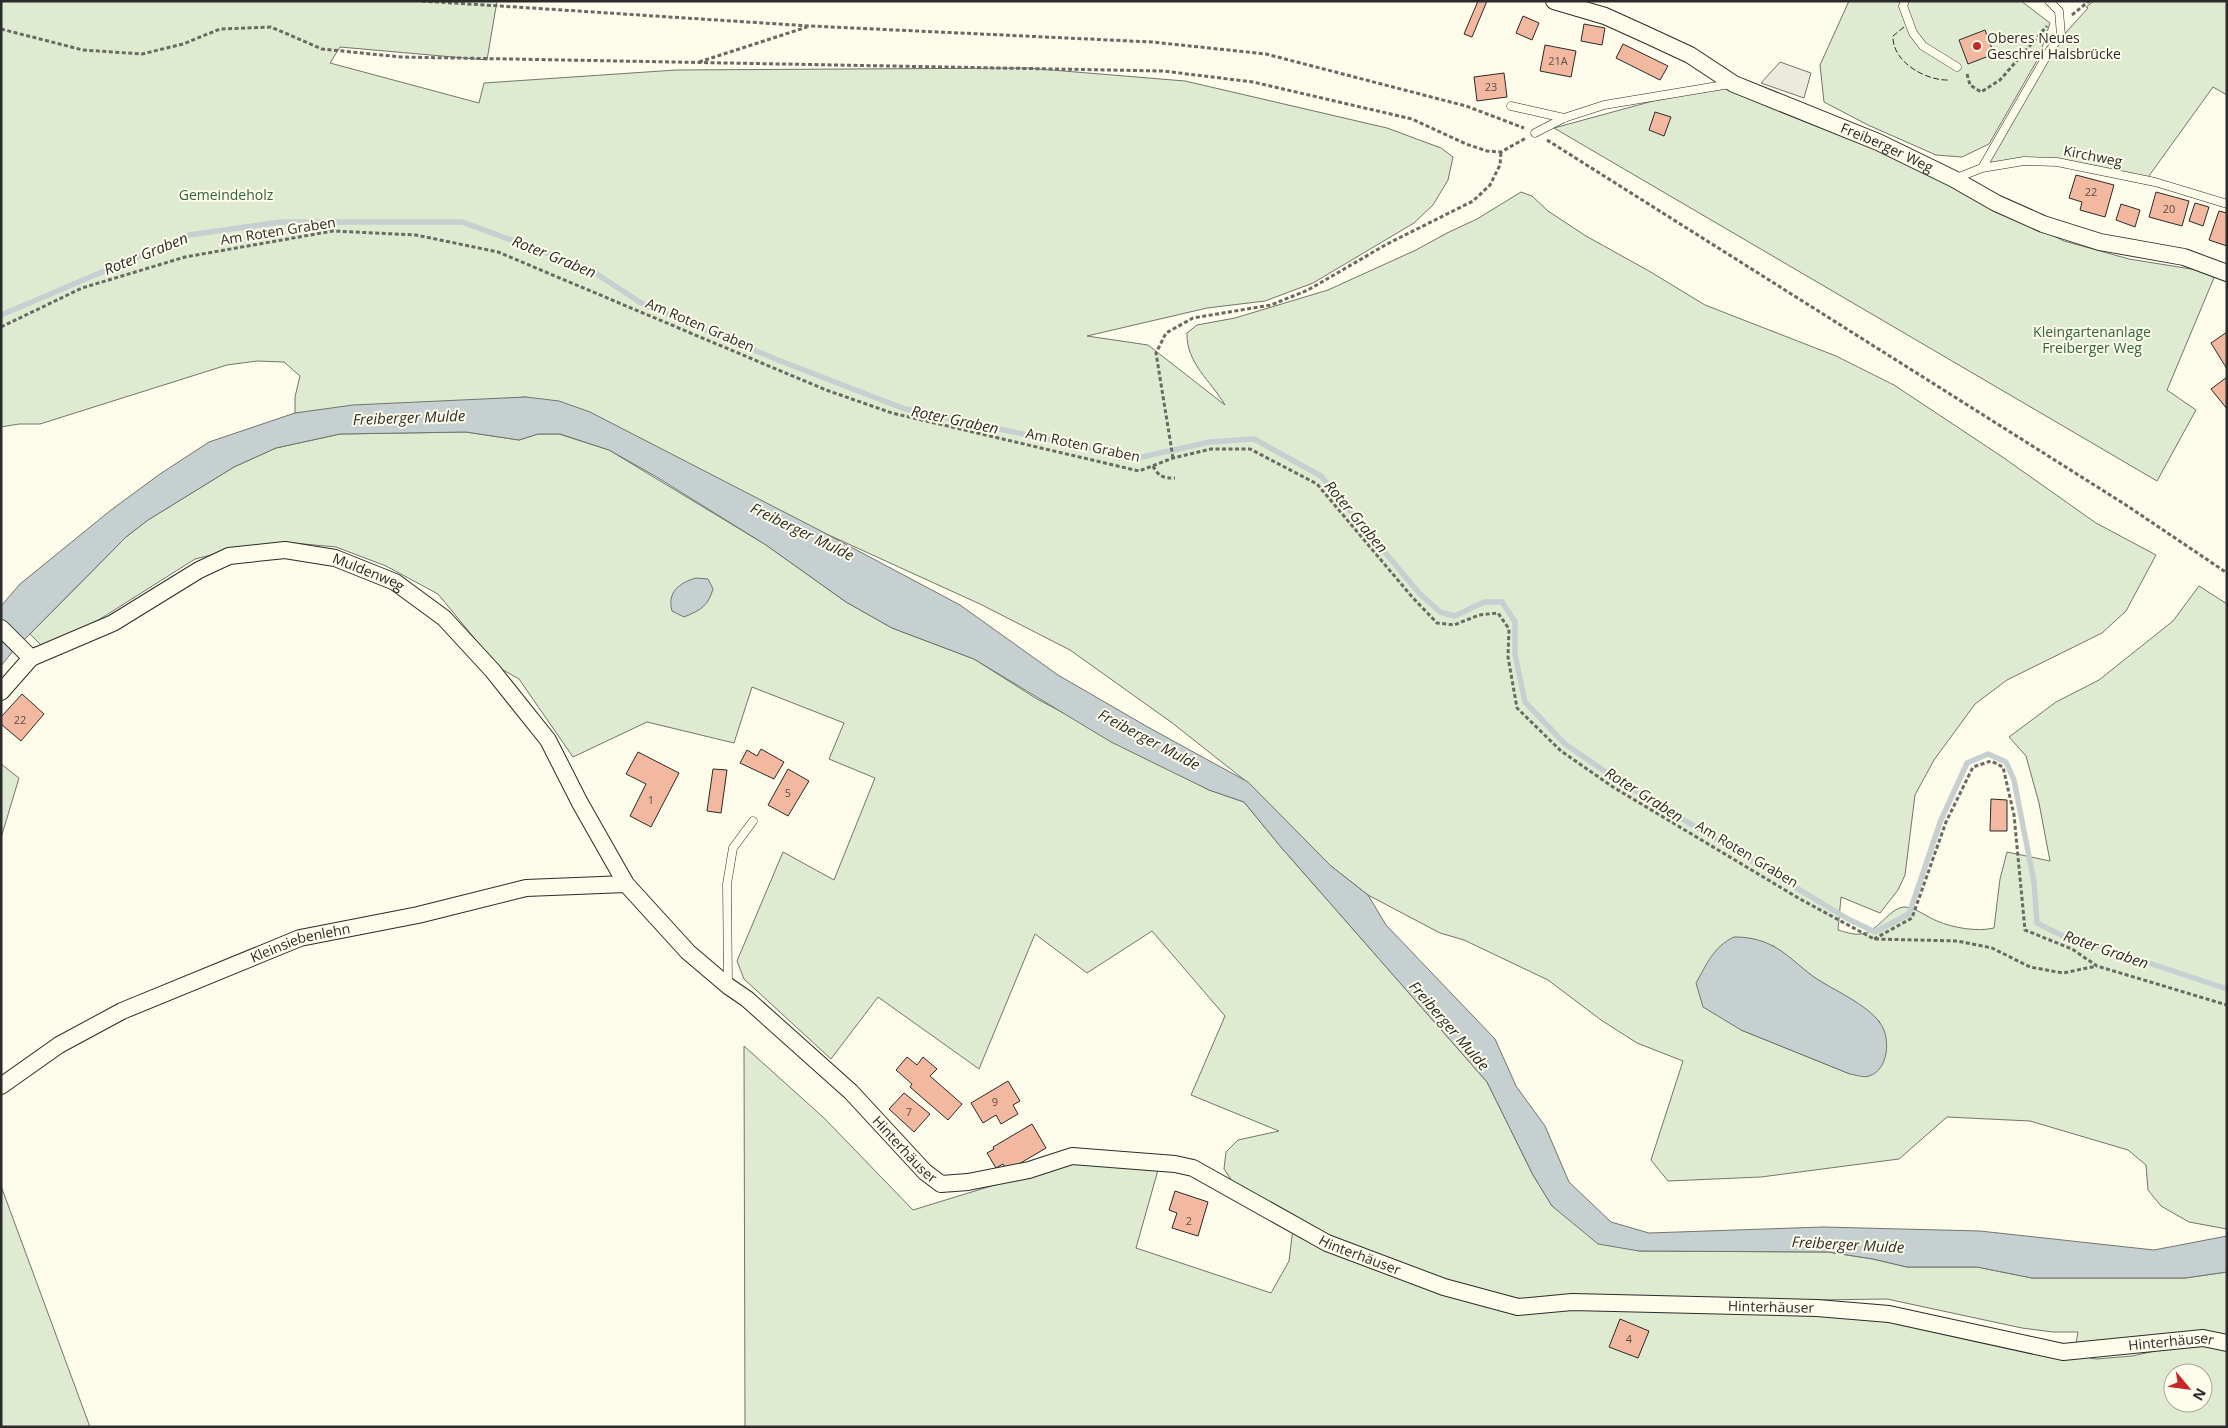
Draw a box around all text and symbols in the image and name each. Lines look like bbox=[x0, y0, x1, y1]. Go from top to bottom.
place label: Oberes Neues Geschrei Halsbrücke bbox=[1987, 28, 2121, 63]
marker: Oberes Neues Geschrei Halsbrücke bbox=[1971, 40, 1983, 52]
house number: 21A bbox=[1548, 53, 1568, 68]
house number: 23 bbox=[1485, 79, 1497, 94]
street label: Freiberger Weg bbox=[1838, 118, 1937, 177]
street label: Kirchweg bbox=[2062, 141, 2124, 171]
house number: 22 bbox=[2085, 184, 2097, 199]
park label: Gemeindeholz bbox=[179, 185, 274, 204]
house number: 20 bbox=[2163, 201, 2175, 216]
street label: Am Roten Graben bbox=[219, 212, 337, 249]
water label: Roter Graben bbox=[101, 227, 190, 279]
water label: Roter Graben bbox=[510, 230, 599, 282]
street label: Am Roten Graben bbox=[643, 293, 757, 356]
park label: Kleingartenanlage Freiberger Weg bbox=[2033, 322, 2151, 357]
water label: Roter Graben bbox=[910, 400, 1001, 438]
water label: Freiberger Mulde bbox=[352, 405, 466, 429]
street label: Am Roten Graben bbox=[1024, 423, 1142, 466]
water label: Roter Graben bbox=[1321, 476, 1393, 557]
water label: Freiberger Mulde bbox=[747, 497, 858, 565]
street label: Muldenweg bbox=[330, 548, 409, 595]
water label: Freiberger Mulde bbox=[1095, 704, 1204, 775]
house number: 22 bbox=[14, 712, 26, 727]
water label: Roter Graben bbox=[1602, 762, 1687, 826]
house number: 5 bbox=[785, 785, 791, 800]
house number: 1 bbox=[648, 792, 654, 807]
street label: Am Roten Graben bbox=[1693, 815, 1802, 892]
street label: Kleinsiebenlehn bbox=[247, 918, 352, 966]
water label: Roter Graben bbox=[2061, 925, 2151, 973]
water label: Freiberger Mulde bbox=[1405, 976, 1495, 1075]
house number: 9 bbox=[992, 1094, 998, 1109]
house number: 7 bbox=[906, 1104, 912, 1119]
street label: Hinterhäuser bbox=[869, 1111, 942, 1187]
house number: 2 bbox=[1186, 1213, 1192, 1228]
street label: Hinterhäuser bbox=[1315, 1230, 1404, 1279]
water label: Freiberger Mulde bbox=[1791, 1231, 1905, 1257]
street label: Hinterhäuser bbox=[1728, 1296, 1815, 1317]
street label: Hinterhäuser bbox=[2127, 1328, 2216, 1354]
house number: 4 bbox=[1626, 1331, 1633, 1346]
north arrow bbox=[2163, 1363, 2213, 1413]
text: N bbox=[2189, 1385, 2211, 1404]

